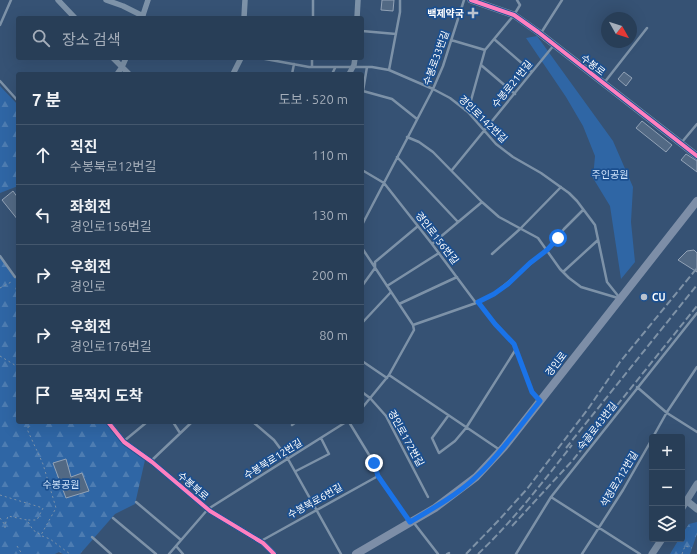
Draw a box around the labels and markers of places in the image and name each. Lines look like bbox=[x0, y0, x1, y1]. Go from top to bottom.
marker: 백제약국 bbox=[467, 7, 479, 19]
place label: 백제약국 bbox=[427, 8, 464, 19]
marker: CU bbox=[639, 292, 649, 302]
place label: CU bbox=[652, 292, 665, 303]

